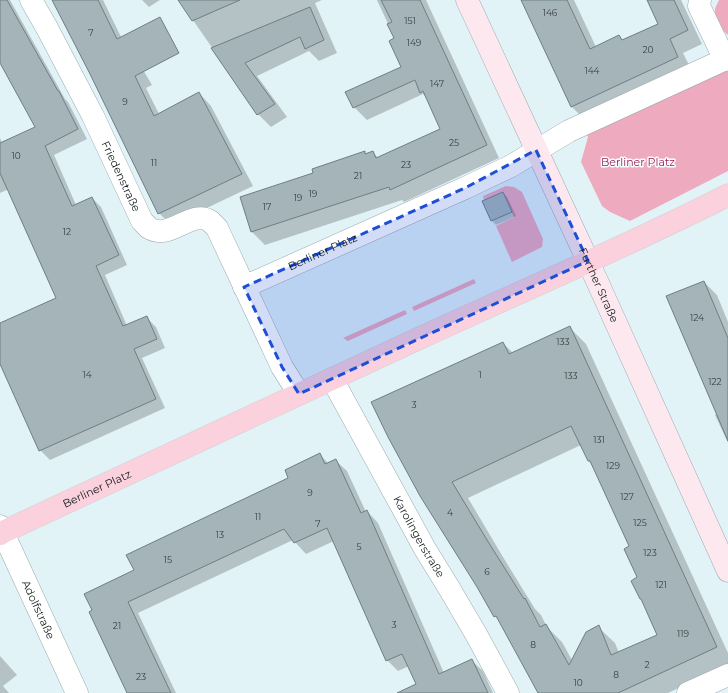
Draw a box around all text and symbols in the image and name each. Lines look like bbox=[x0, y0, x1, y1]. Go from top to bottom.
house number: 146 bbox=[543, 7, 558, 18]
house number: 151 bbox=[404, 15, 416, 26]
house number: 7 bbox=[88, 27, 94, 38]
house number: 149 bbox=[407, 37, 422, 48]
house number: 20 bbox=[642, 44, 654, 55]
house number: 144 bbox=[584, 65, 600, 76]
house number: 147 bbox=[430, 78, 444, 89]
house number: 9 bbox=[122, 96, 128, 107]
house number: 25 bbox=[449, 137, 459, 148]
street label: Friedenstraße bbox=[99, 139, 144, 214]
house number: 10 bbox=[11, 150, 21, 161]
park label: Berliner Platz bbox=[601, 155, 675, 169]
house number: 11 bbox=[151, 157, 157, 168]
house number: 23 bbox=[401, 159, 411, 170]
house number: 21 bbox=[354, 170, 362, 181]
house number: 19 bbox=[309, 188, 318, 199]
house number: 19 bbox=[294, 192, 303, 203]
house number: 17 bbox=[263, 201, 271, 212]
house number: 12 bbox=[63, 226, 71, 237]
street label: Berliner Platz bbox=[286, 230, 359, 273]
street label: Further Straße bbox=[576, 245, 622, 325]
house number: 124 bbox=[690, 312, 704, 323]
house number: 133 bbox=[556, 336, 570, 347]
house number: 14 bbox=[82, 369, 92, 380]
house number: 1 bbox=[478, 369, 482, 380]
house number: 133 bbox=[564, 370, 578, 381]
house number: 122 bbox=[708, 376, 722, 387]
house number: 3 bbox=[411, 399, 417, 410]
house number: 131 bbox=[593, 434, 605, 445]
house number: 129 bbox=[606, 460, 620, 471]
street label: Berliner Platz bbox=[60, 466, 134, 511]
house number: 9 bbox=[307, 487, 313, 498]
house number: 127 bbox=[620, 491, 634, 502]
street label: Karolingerstraße bbox=[390, 493, 448, 580]
house number: 4 bbox=[447, 507, 453, 518]
house number: 11 bbox=[255, 511, 261, 522]
house number: 125 bbox=[633, 517, 647, 528]
house number: 7 bbox=[315, 518, 321, 529]
house number: 13 bbox=[216, 529, 224, 540]
house number: 5 bbox=[356, 541, 362, 552]
house number: 123 bbox=[643, 547, 657, 558]
house number: 15 bbox=[164, 554, 172, 565]
house number: 6 bbox=[484, 566, 490, 577]
street label: Adolfstraße bbox=[19, 578, 58, 642]
house number: 121 bbox=[655, 579, 667, 590]
house number: 3 bbox=[391, 619, 397, 630]
house number: 21 bbox=[113, 620, 121, 631]
house number: 119 bbox=[677, 628, 690, 639]
house number: 8 bbox=[530, 639, 536, 650]
house number: 2 bbox=[644, 659, 650, 670]
house number: 8 bbox=[613, 669, 619, 680]
house number: 23 bbox=[136, 671, 146, 682]
house number: 10 bbox=[573, 677, 583, 688]

